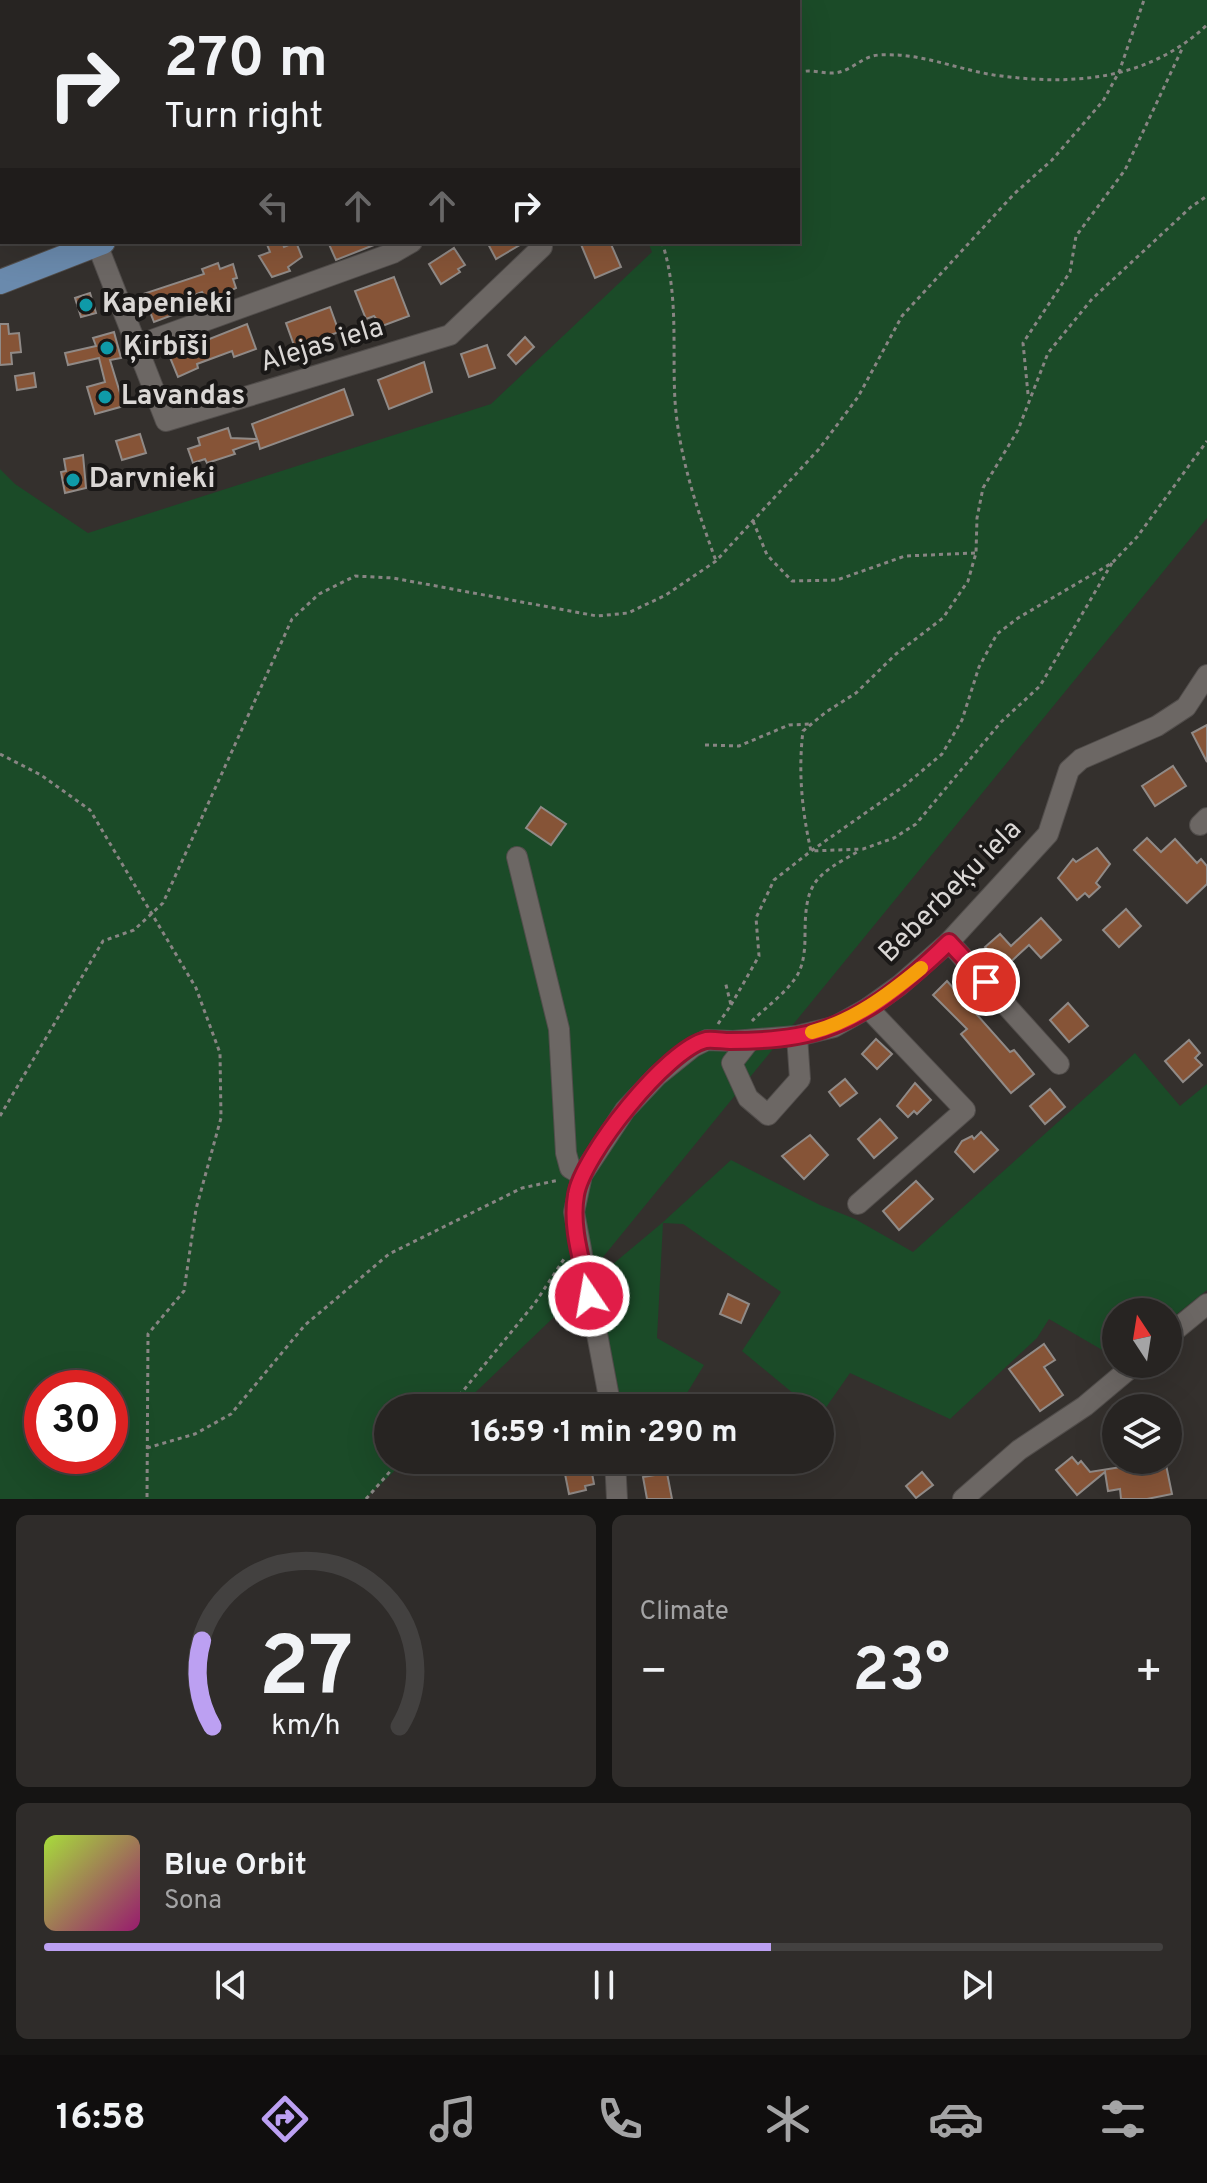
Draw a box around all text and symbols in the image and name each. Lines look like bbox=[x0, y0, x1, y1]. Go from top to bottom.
text: 270 m bbox=[164, 26, 328, 96]
icon: right bbox=[32, 32, 136, 136]
text: Turn right bbox=[164, 95, 323, 141]
icon: left bbox=[252, 184, 296, 228]
icon: ahead bbox=[336, 184, 380, 228]
icon: ahead bbox=[420, 184, 464, 228]
icon: right bbox=[504, 184, 548, 228]
place label: Kapenieki bbox=[102, 287, 233, 323]
marker: Kapenieki bbox=[77, 296, 95, 314]
street label: Alejas iela bbox=[256, 310, 388, 382]
place label: Ķirbīši bbox=[123, 330, 208, 366]
marker: Ķirbīši bbox=[98, 339, 116, 357]
place label: Lavandas bbox=[121, 379, 245, 415]
marker: Lavandas bbox=[96, 388, 114, 406]
place label: Darvnieki bbox=[89, 462, 215, 498]
marker: Darvnieki bbox=[64, 471, 82, 489]
street label: Beberbeķu iela bbox=[872, 813, 1030, 971]
pin bbox=[952, 948, 1020, 1016]
icon: arrive bbox=[964, 960, 1008, 1004]
position arrow bbox=[547, 1254, 631, 1338]
north arrow bbox=[1102, 1298, 1182, 1378]
map controls bbox=[1102, 1298, 1182, 1474]
speed limit sign: 30 bbox=[24, 1370, 128, 1474]
button: layers bbox=[1102, 1394, 1182, 1474]
text: 16:59 · 1 min · 290 m bbox=[471, 1415, 737, 1452]
text: Climate bbox=[640, 1596, 729, 1629]
text: 27 bbox=[258, 1620, 353, 1725]
text: 23° bbox=[852, 1636, 950, 1712]
text: − bbox=[640, 1646, 668, 1702]
text: + bbox=[1135, 1646, 1163, 1702]
text: km/h bbox=[271, 1709, 340, 1745]
text: Blue Orbit bbox=[164, 1848, 307, 1885]
text: Sona bbox=[164, 1885, 222, 1918]
icon: previous bbox=[209, 1963, 253, 2007]
icon: pause bbox=[582, 1963, 626, 2007]
icon: next bbox=[955, 1963, 999, 2007]
icon: directions bbox=[257, 2091, 313, 2147]
icon: music bbox=[425, 2091, 481, 2147]
icon: phone bbox=[592, 2091, 648, 2147]
icon: climate bbox=[760, 2091, 816, 2147]
icon: car bbox=[928, 2091, 984, 2147]
icon: filters bbox=[1095, 2091, 1151, 2147]
text: 16:58 bbox=[56, 2096, 146, 2142]

